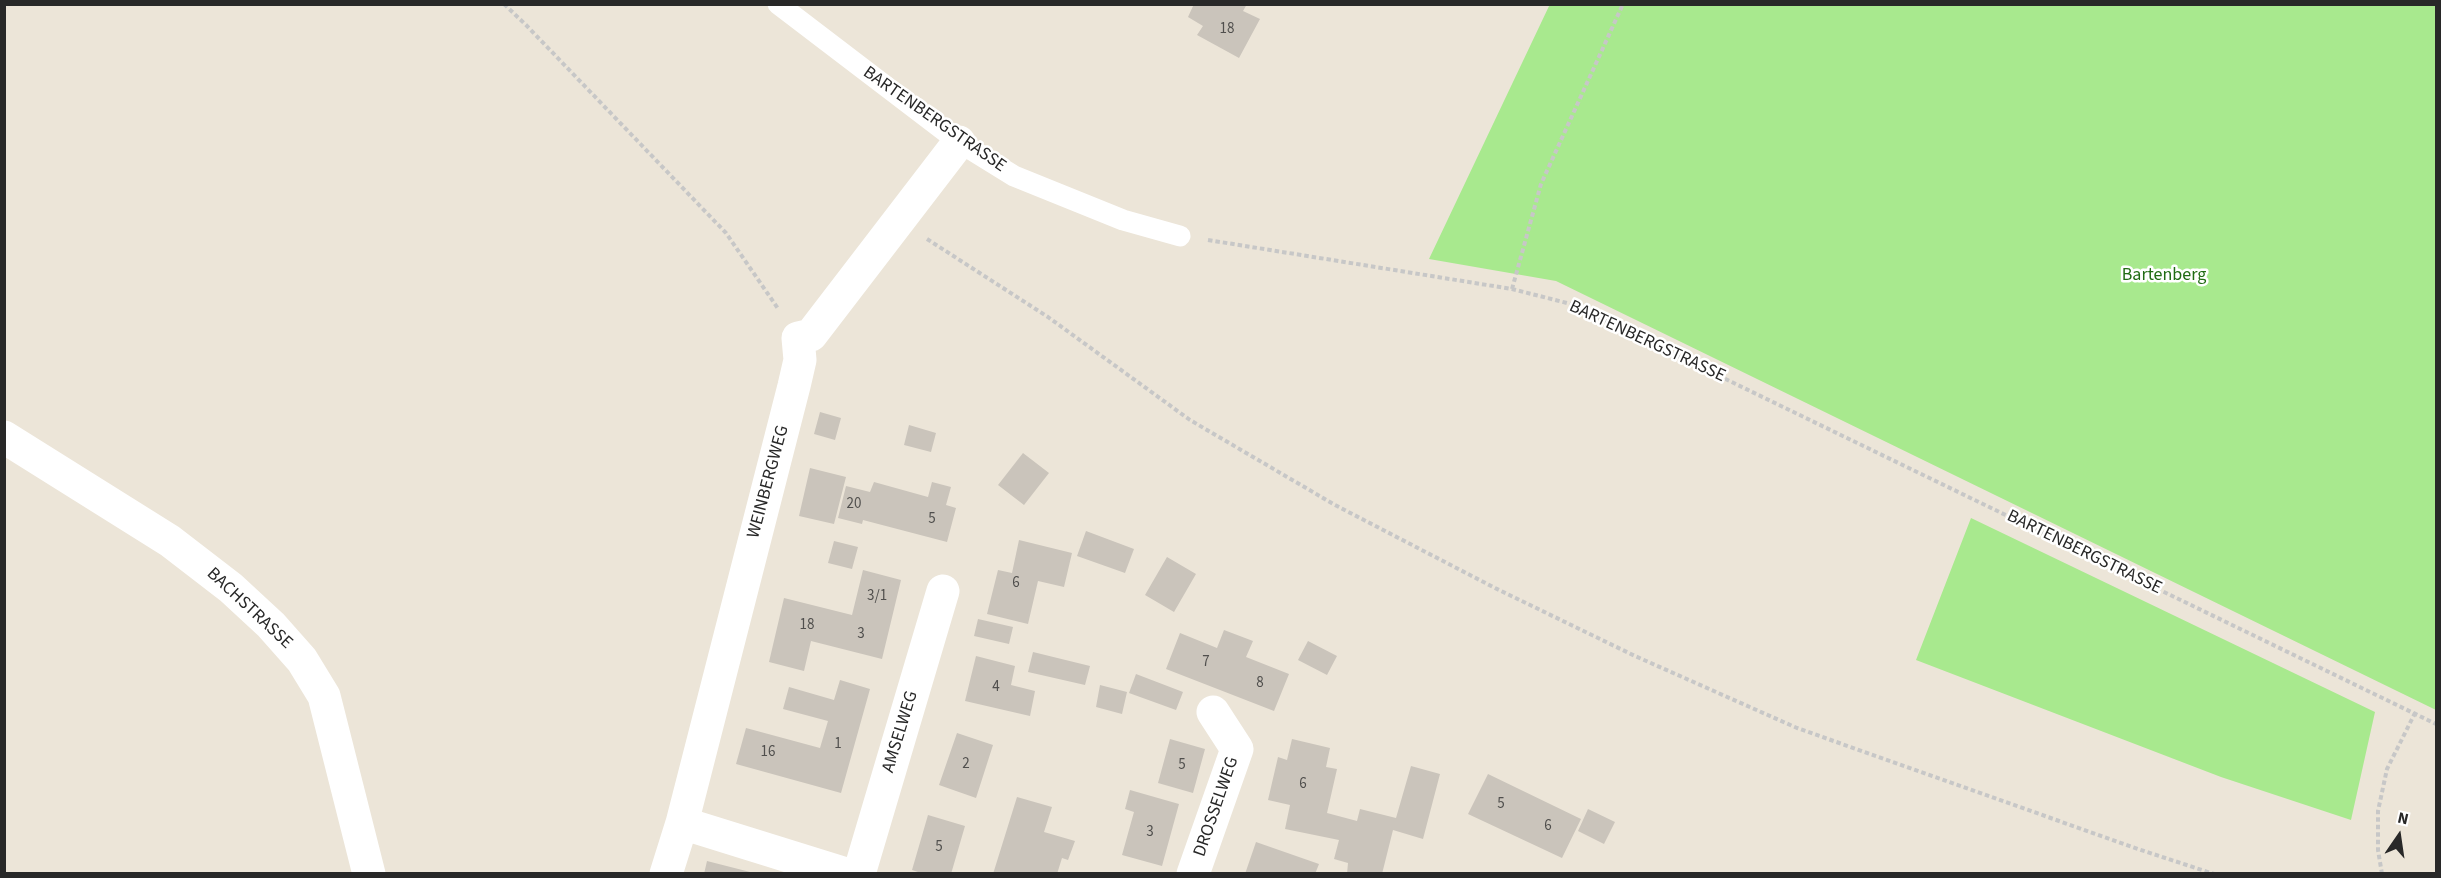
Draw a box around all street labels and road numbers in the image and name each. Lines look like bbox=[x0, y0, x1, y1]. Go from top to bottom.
street label: BARTENBERGSTRASSE bbox=[858, 62, 1010, 178]
street label: BARTENBERGSTRASSE bbox=[1565, 296, 1729, 388]
street label: WEINBERGWEG bbox=[744, 423, 794, 541]
street label: BARTENBERGSTRASSE bbox=[2003, 506, 2165, 600]
street label: BACHSTRASSE bbox=[202, 564, 296, 654]
street label: AMSELWEG bbox=[878, 688, 924, 776]
street label: DROSSELWEG bbox=[1190, 754, 1244, 860]

